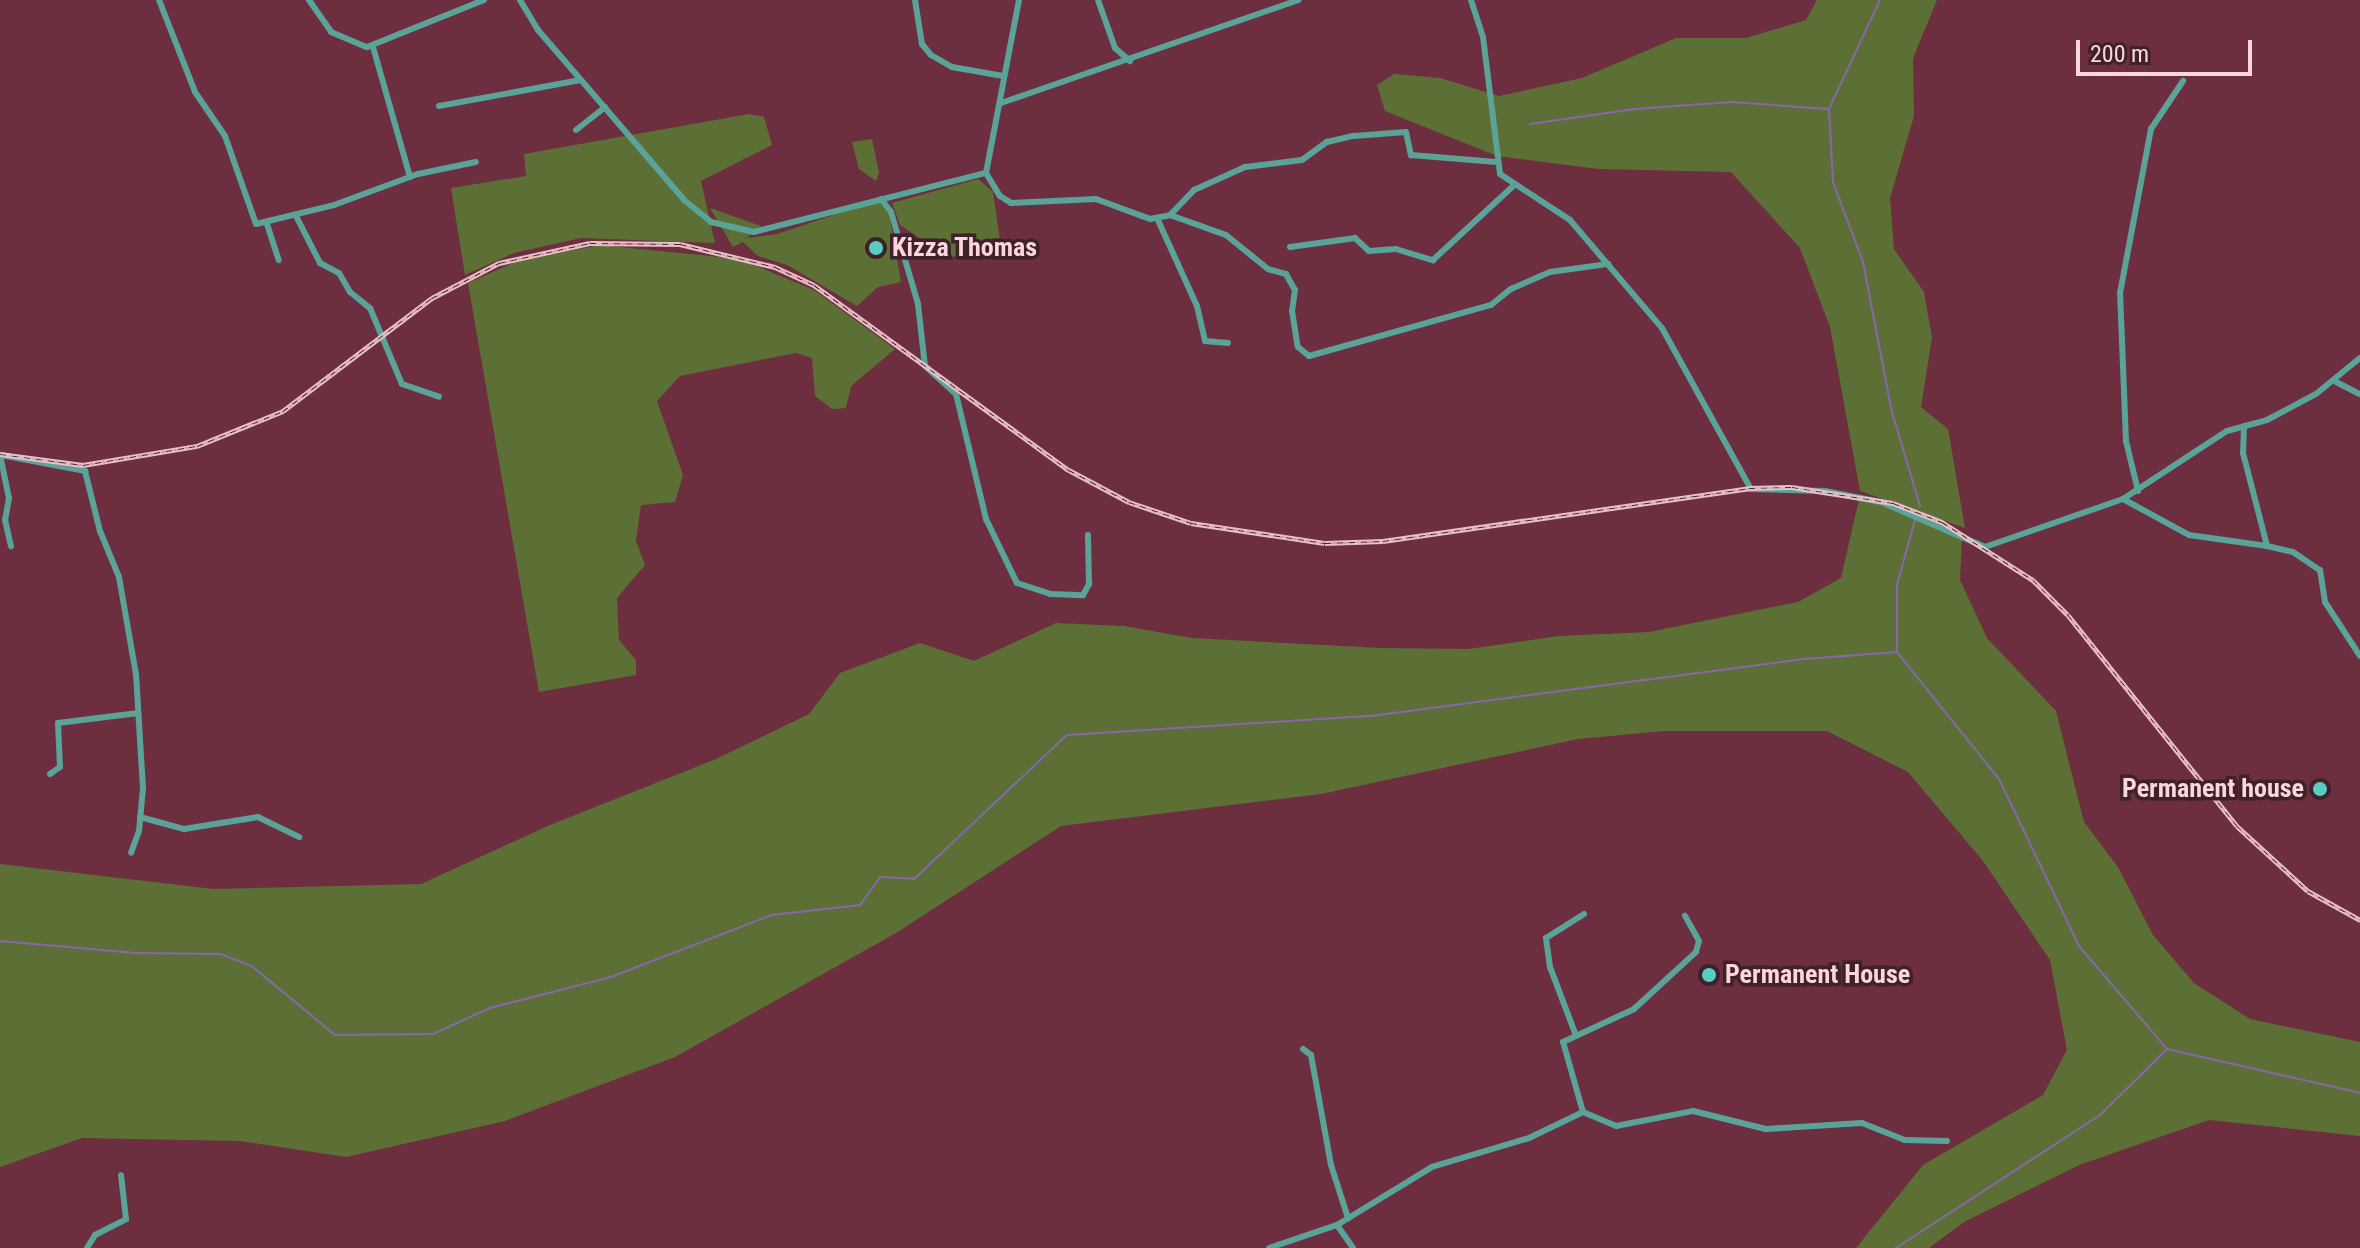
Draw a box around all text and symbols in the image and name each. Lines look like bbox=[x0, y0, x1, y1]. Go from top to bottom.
scale bar bbox=[2080, 24, 2256, 74]
text: 200 m bbox=[2090, 40, 2149, 68]
place label: Kizza Thomas bbox=[892, 232, 1038, 264]
marker: Kizza Thomas bbox=[867, 239, 885, 257]
place label: Permanent house bbox=[2122, 773, 2304, 805]
marker: Permanent house bbox=[2311, 780, 2329, 798]
place label: Permanent House bbox=[1725, 959, 1910, 991]
marker: Permanent House bbox=[1700, 966, 1718, 984]

